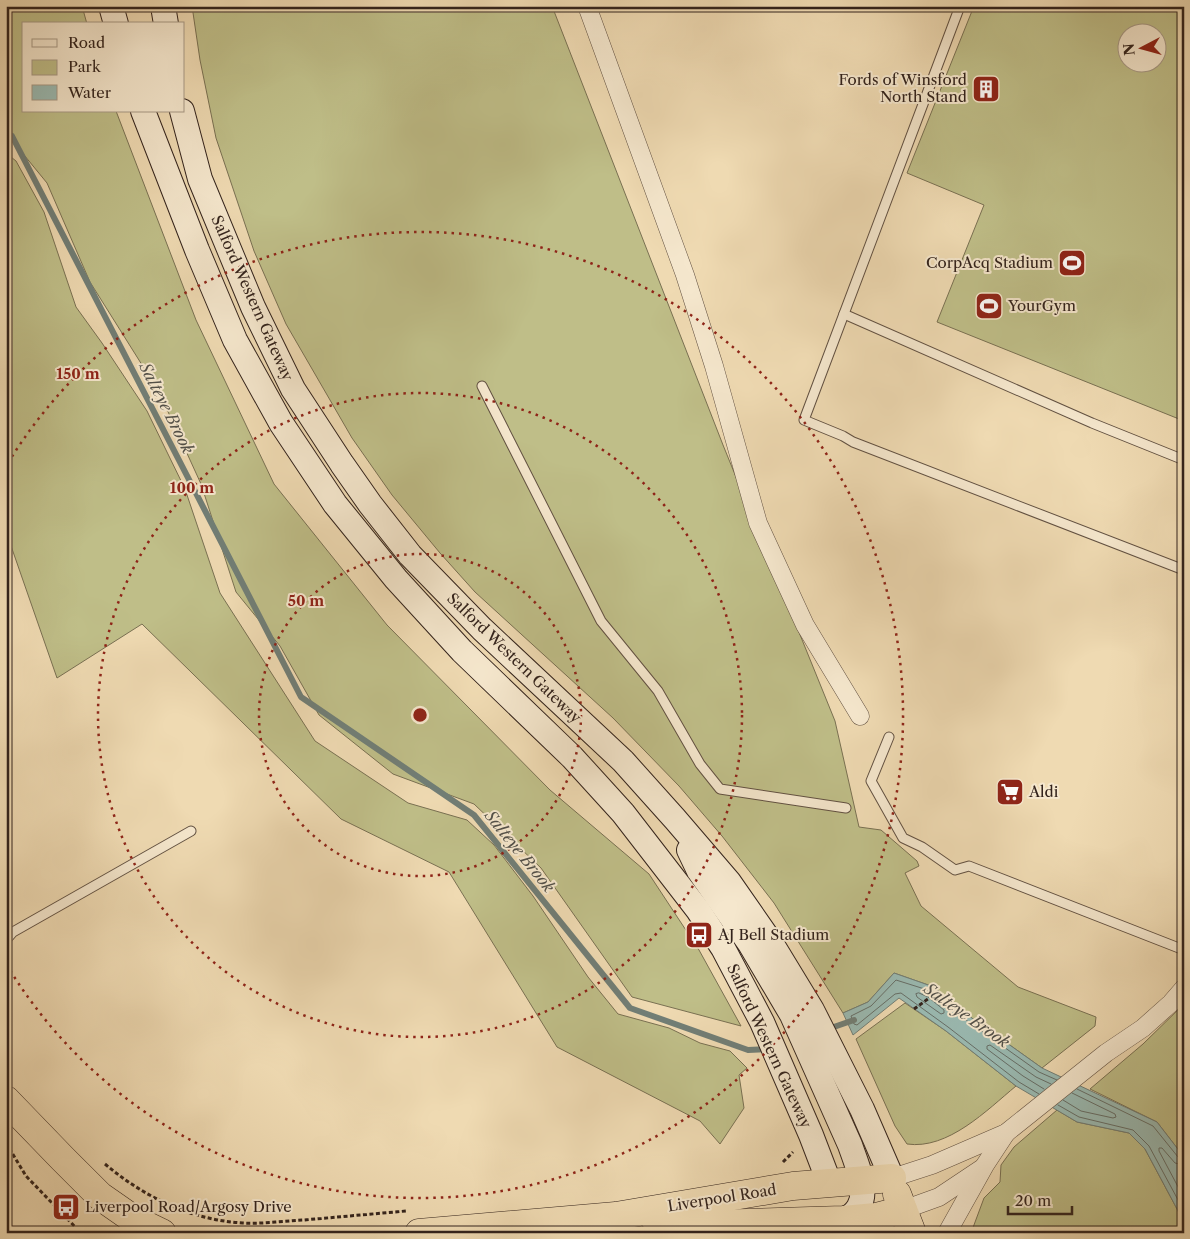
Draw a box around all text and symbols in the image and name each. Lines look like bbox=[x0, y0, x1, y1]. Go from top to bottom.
legend bbox=[22, 22, 185, 112]
north arrow bbox=[1118, 22, 1168, 72]
text: Road bbox=[68, 33, 105, 52]
text: N bbox=[1119, 42, 1139, 56]
text: Park bbox=[68, 57, 102, 76]
place label: Fords of Winsford North Stand bbox=[838, 70, 967, 106]
building icon: Fords of Winsford North Stand bbox=[971, 74, 1001, 104]
text: Water bbox=[67, 83, 112, 102]
street label: Salford Western Gateway bbox=[207, 212, 298, 384]
sports icon: CorpAcq Stadium bbox=[1057, 248, 1087, 278]
place label: CorpAcq Stadium bbox=[926, 253, 1053, 272]
sports icon: YourGym bbox=[974, 291, 1004, 321]
place label: YourGym bbox=[1007, 296, 1076, 315]
water label: Salteye Brook bbox=[135, 358, 199, 458]
text: 150 m bbox=[56, 364, 100, 383]
text: 100 m bbox=[170, 478, 214, 497]
street label: Salford Western Gateway bbox=[443, 589, 586, 727]
text: 50 m bbox=[288, 591, 324, 610]
centre of rings bbox=[411, 706, 429, 724]
supermarket icon: Aldi bbox=[995, 777, 1025, 807]
place label: Aldi bbox=[1028, 782, 1059, 801]
water label: Salteye Brook bbox=[480, 805, 560, 897]
bus stop icon: AJ Bell Stadium bbox=[684, 920, 714, 950]
place label: AJ Bell Stadium bbox=[717, 925, 829, 944]
street label: Salford Western Gateway bbox=[723, 961, 816, 1132]
water label: Salteye Brook bbox=[920, 978, 1014, 1052]
street label: Liverpool Road bbox=[666, 1180, 778, 1215]
scale bar bbox=[1008, 1184, 1071, 1216]
text: 20 m bbox=[1015, 1191, 1051, 1210]
bus stop icon: Liverpool Road/Argosy Drive bbox=[51, 1192, 81, 1222]
place label: Liverpool Road/Argosy Drive bbox=[85, 1197, 292, 1216]

